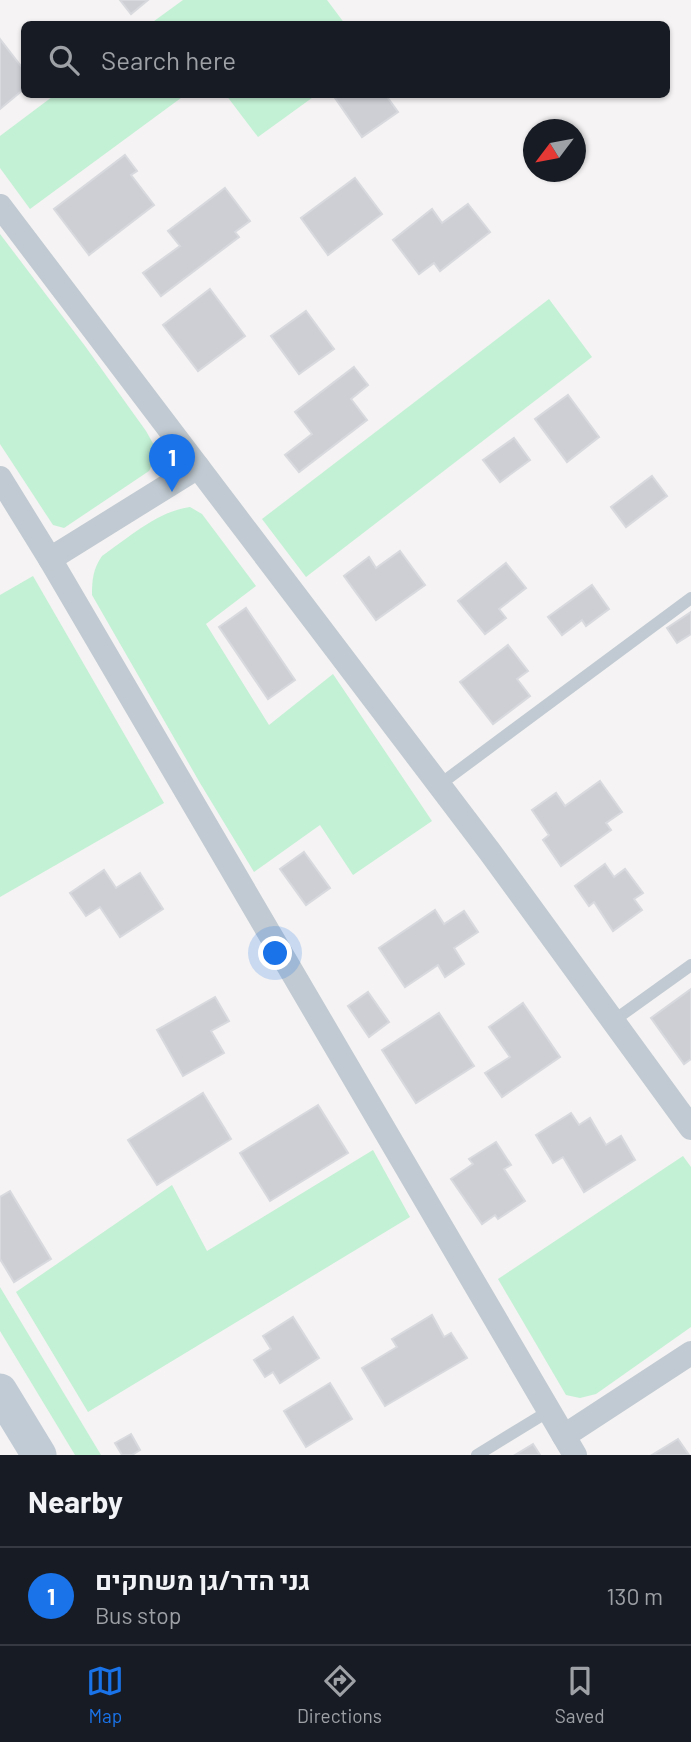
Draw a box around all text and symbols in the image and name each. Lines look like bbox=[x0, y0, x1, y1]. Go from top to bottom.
search box bbox=[21, 21, 670, 98]
icon: search bbox=[45, 41, 83, 79]
text: Search here bbox=[101, 44, 236, 75]
north arrow bbox=[523, 119, 586, 182]
pin: 1 bbox=[149, 434, 195, 492]
your location bbox=[258, 936, 292, 970]
text: Nearby bbox=[28, 1483, 123, 1519]
text: גני הדר/גן משחקים bbox=[95, 1564, 310, 1595]
text: 1 bbox=[47, 1582, 55, 1610]
text: 130 m bbox=[606, 1582, 663, 1610]
text: Bus stop bbox=[95, 1601, 181, 1629]
tab: Map bbox=[86, 1662, 124, 1727]
tab: Directions bbox=[297, 1662, 382, 1727]
tab: Saved bbox=[555, 1662, 605, 1727]

